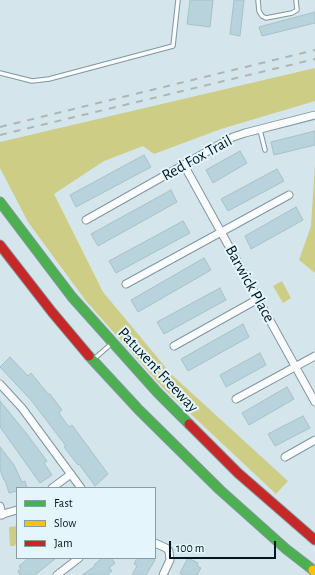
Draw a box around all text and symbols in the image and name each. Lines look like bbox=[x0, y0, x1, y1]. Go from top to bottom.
street label: Red Fox Trail bbox=[159, 131, 235, 185]
street label: Barwick Place bbox=[221, 242, 279, 326]
street label: Patuxent Freeway bbox=[114, 323, 202, 417]
legend bbox=[16, 487, 156, 559]
text: Fast bbox=[54, 497, 73, 509]
text: Slow bbox=[54, 517, 76, 529]
scale bar bbox=[171, 533, 278, 559]
text: Jam bbox=[54, 537, 73, 549]
text: 100 m bbox=[176, 542, 204, 554]

